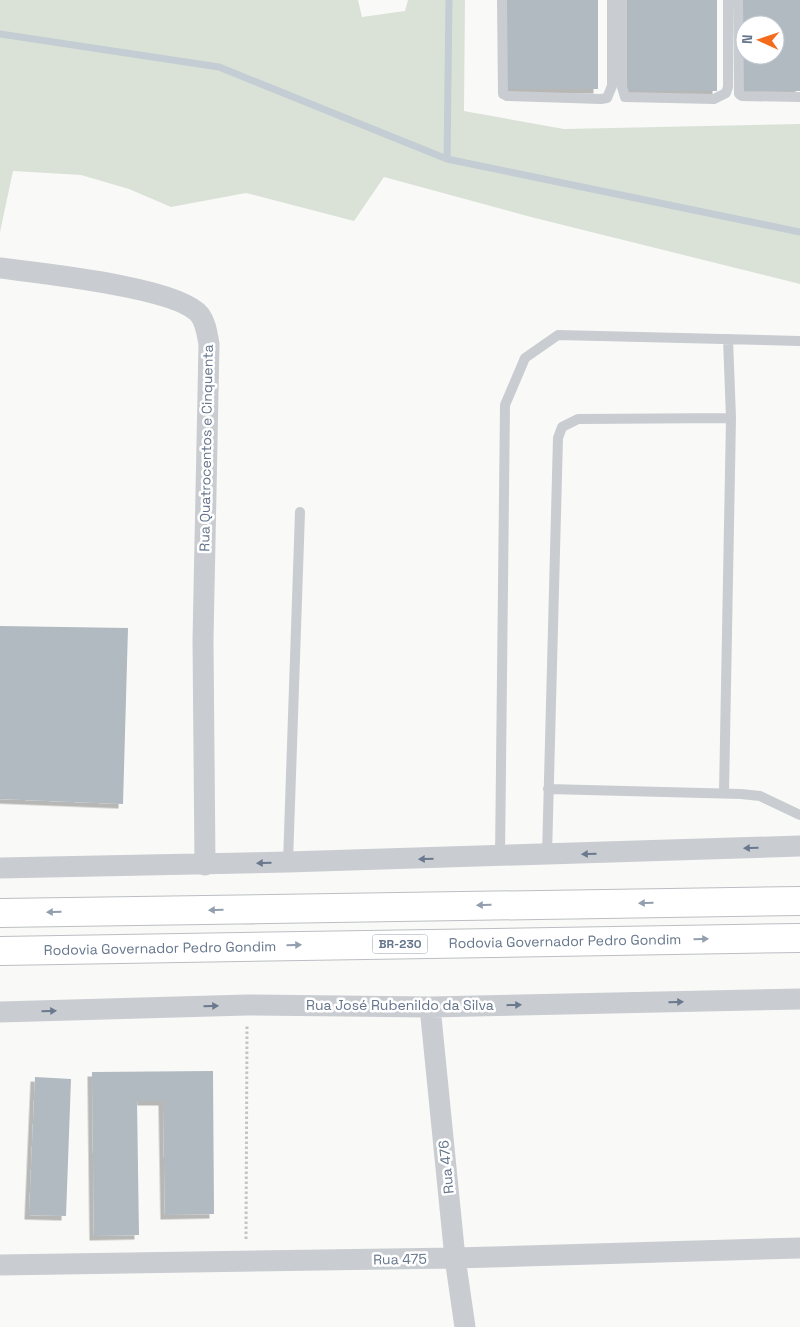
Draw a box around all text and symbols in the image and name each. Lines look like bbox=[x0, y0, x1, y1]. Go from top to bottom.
north arrow bbox=[735, 15, 785, 65]
text: N bbox=[738, 34, 756, 44]
street label: Rua Quatrocentos e Cinquenta bbox=[195, 344, 217, 552]
one-way arrow bbox=[743, 844, 759, 852]
one-way arrow bbox=[581, 850, 597, 858]
one-way arrow bbox=[418, 855, 434, 863]
one-way arrow bbox=[256, 859, 272, 867]
one-way arrow bbox=[638, 899, 654, 907]
one-way arrow bbox=[476, 902, 492, 910]
one-way arrow bbox=[208, 906, 224, 914]
one-way arrow bbox=[46, 908, 62, 916]
street label: Rodovia Governador Pedro Gondim bbox=[449, 930, 681, 952]
road number: BR-230 bbox=[372, 934, 428, 954]
one-way arrow bbox=[693, 935, 709, 943]
street label: Rodovia Governador Pedro Gondim bbox=[44, 937, 276, 959]
one-way arrow bbox=[286, 941, 302, 949]
street label: Rua José Rubenildo da Silva bbox=[306, 996, 494, 1014]
one-way arrow bbox=[668, 998, 684, 1006]
one-way arrow bbox=[506, 1001, 522, 1009]
one-way arrow bbox=[203, 1002, 219, 1010]
one-way arrow bbox=[41, 1006, 57, 1014]
street label: Rua 476 bbox=[434, 1139, 458, 1195]
street label: Rua 475 bbox=[373, 1250, 427, 1268]

